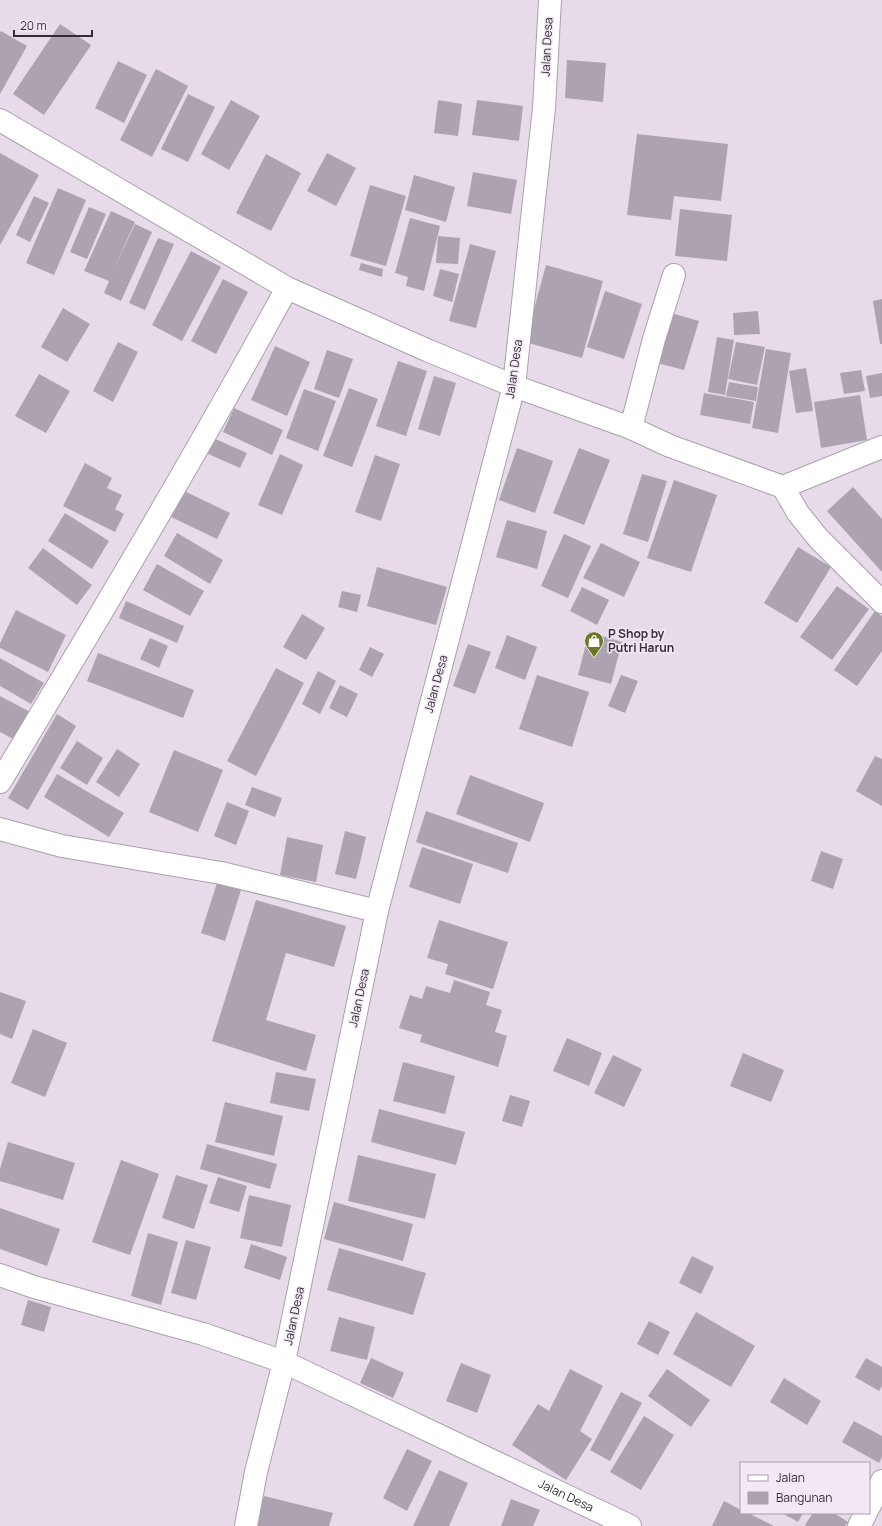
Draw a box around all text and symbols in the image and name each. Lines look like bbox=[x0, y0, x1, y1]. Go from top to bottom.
scale bar bbox=[14, 12, 92, 38]
text: 20 m bbox=[20, 17, 47, 34]
street label: Jalan Desa bbox=[536, 17, 557, 77]
street label: Jalan Desa bbox=[501, 338, 526, 399]
place label: P Shop by Putri Harun bbox=[608, 625, 674, 656]
shop icon: P Shop by Putri Harun bbox=[583, 630, 605, 658]
street label: Jalan Desa bbox=[420, 653, 451, 715]
street label: Jalan Desa bbox=[344, 967, 373, 1029]
street label: Jalan Desa bbox=[279, 1285, 308, 1347]
legend bbox=[740, 1462, 870, 1514]
text: Jalan bbox=[776, 1469, 805, 1486]
street label: Jalan Desa bbox=[536, 1475, 597, 1516]
text: Bangunan bbox=[776, 1489, 832, 1506]

